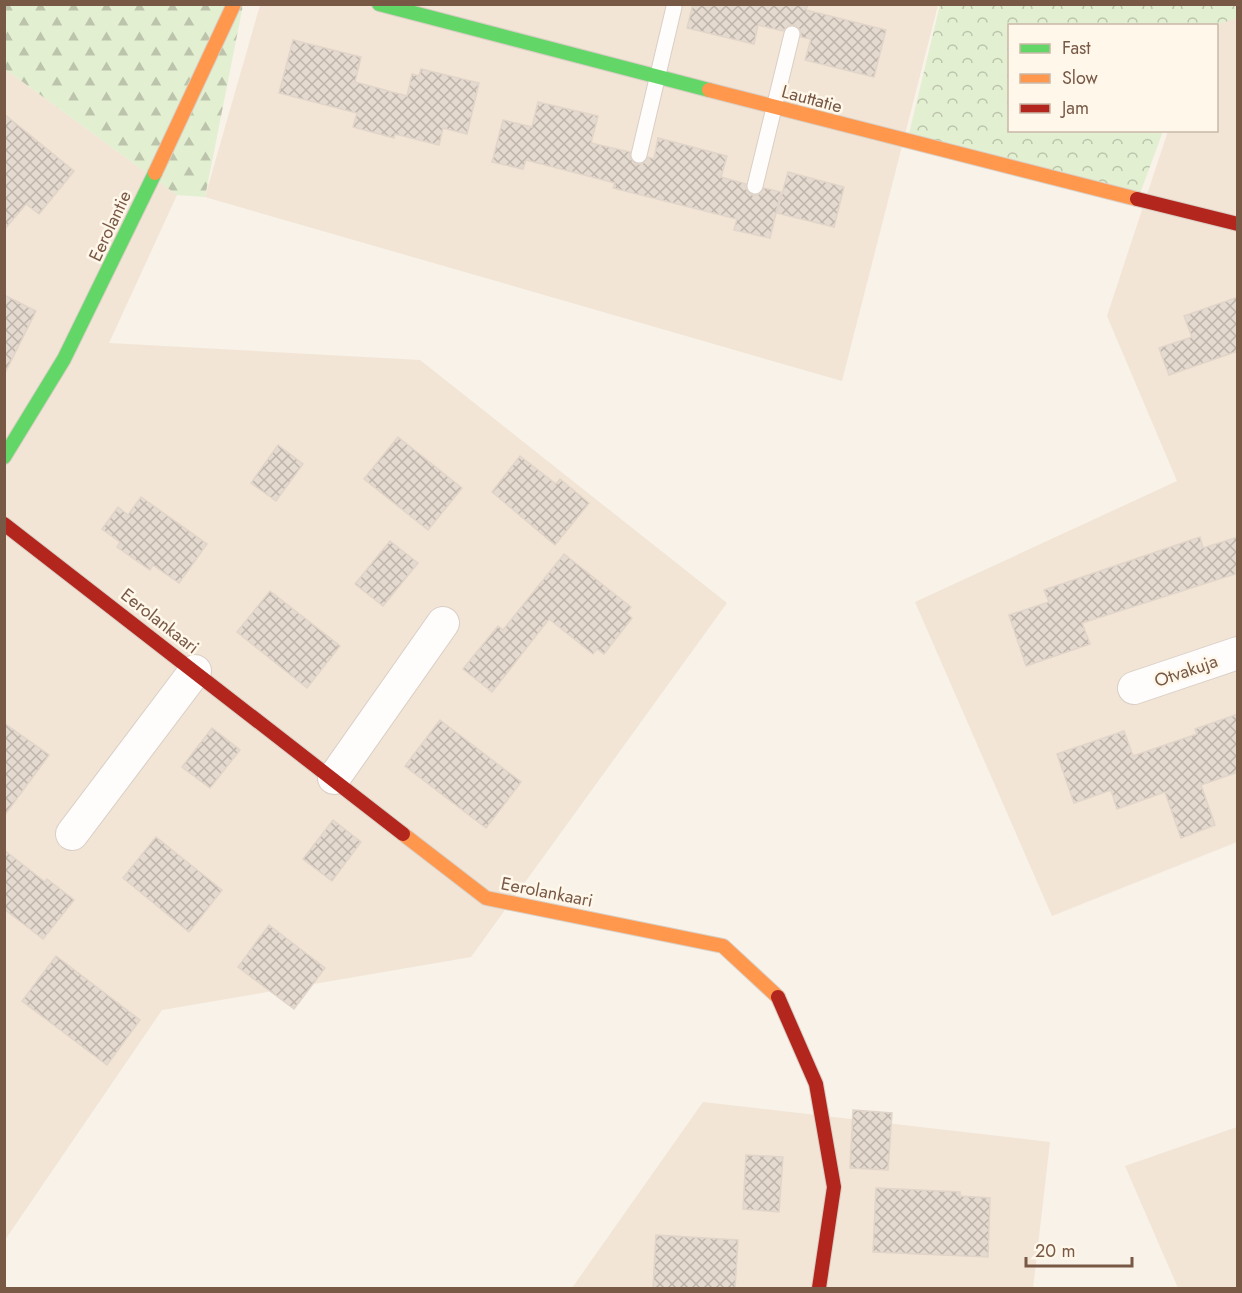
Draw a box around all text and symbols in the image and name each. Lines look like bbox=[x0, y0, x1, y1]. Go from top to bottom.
legend bbox=[1008, 24, 1218, 132]
text: Fast bbox=[1062, 35, 1091, 61]
text: Slow bbox=[1062, 65, 1099, 91]
street label: Lauttatie bbox=[779, 78, 845, 120]
text: Jam bbox=[1060, 95, 1089, 121]
street label: Eerolantie bbox=[82, 186, 138, 266]
street label: Eerolankaari bbox=[115, 582, 205, 660]
street label: Otvakuja bbox=[1151, 648, 1221, 694]
street label: Eerolankaari bbox=[499, 870, 595, 914]
scale bar bbox=[1026, 1230, 1132, 1268]
text: 20 m bbox=[1035, 1238, 1075, 1264]

